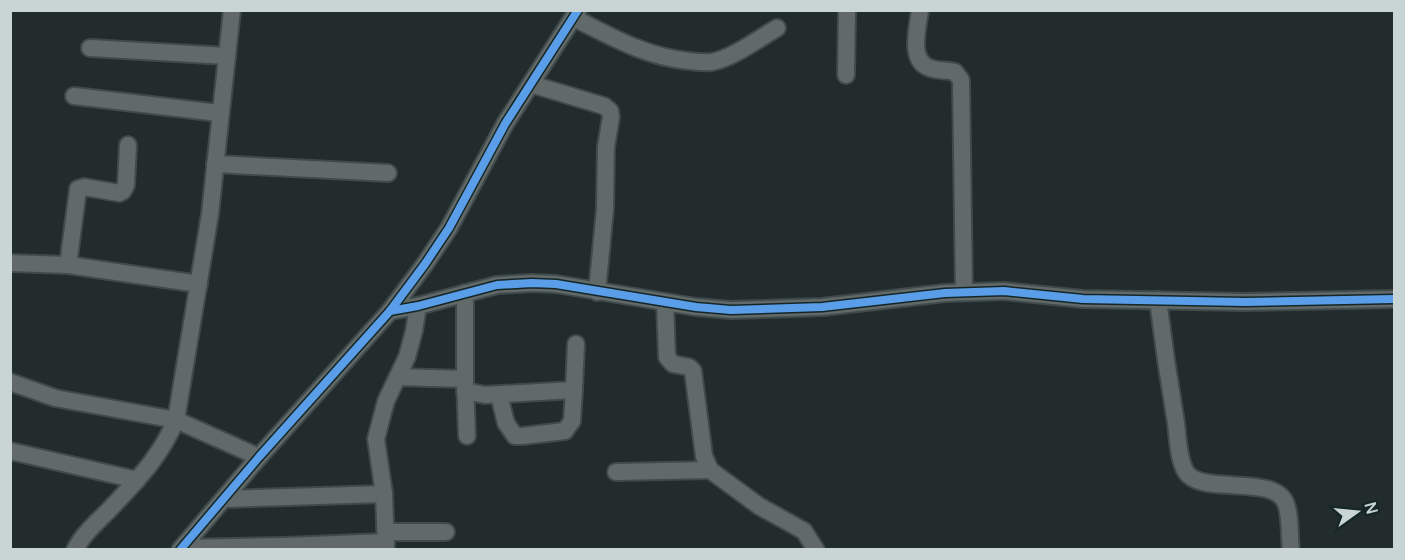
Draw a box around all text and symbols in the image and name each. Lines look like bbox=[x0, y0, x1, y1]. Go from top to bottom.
north arrow bbox=[1327, 482, 1387, 542]
text: N bbox=[1359, 500, 1384, 517]

